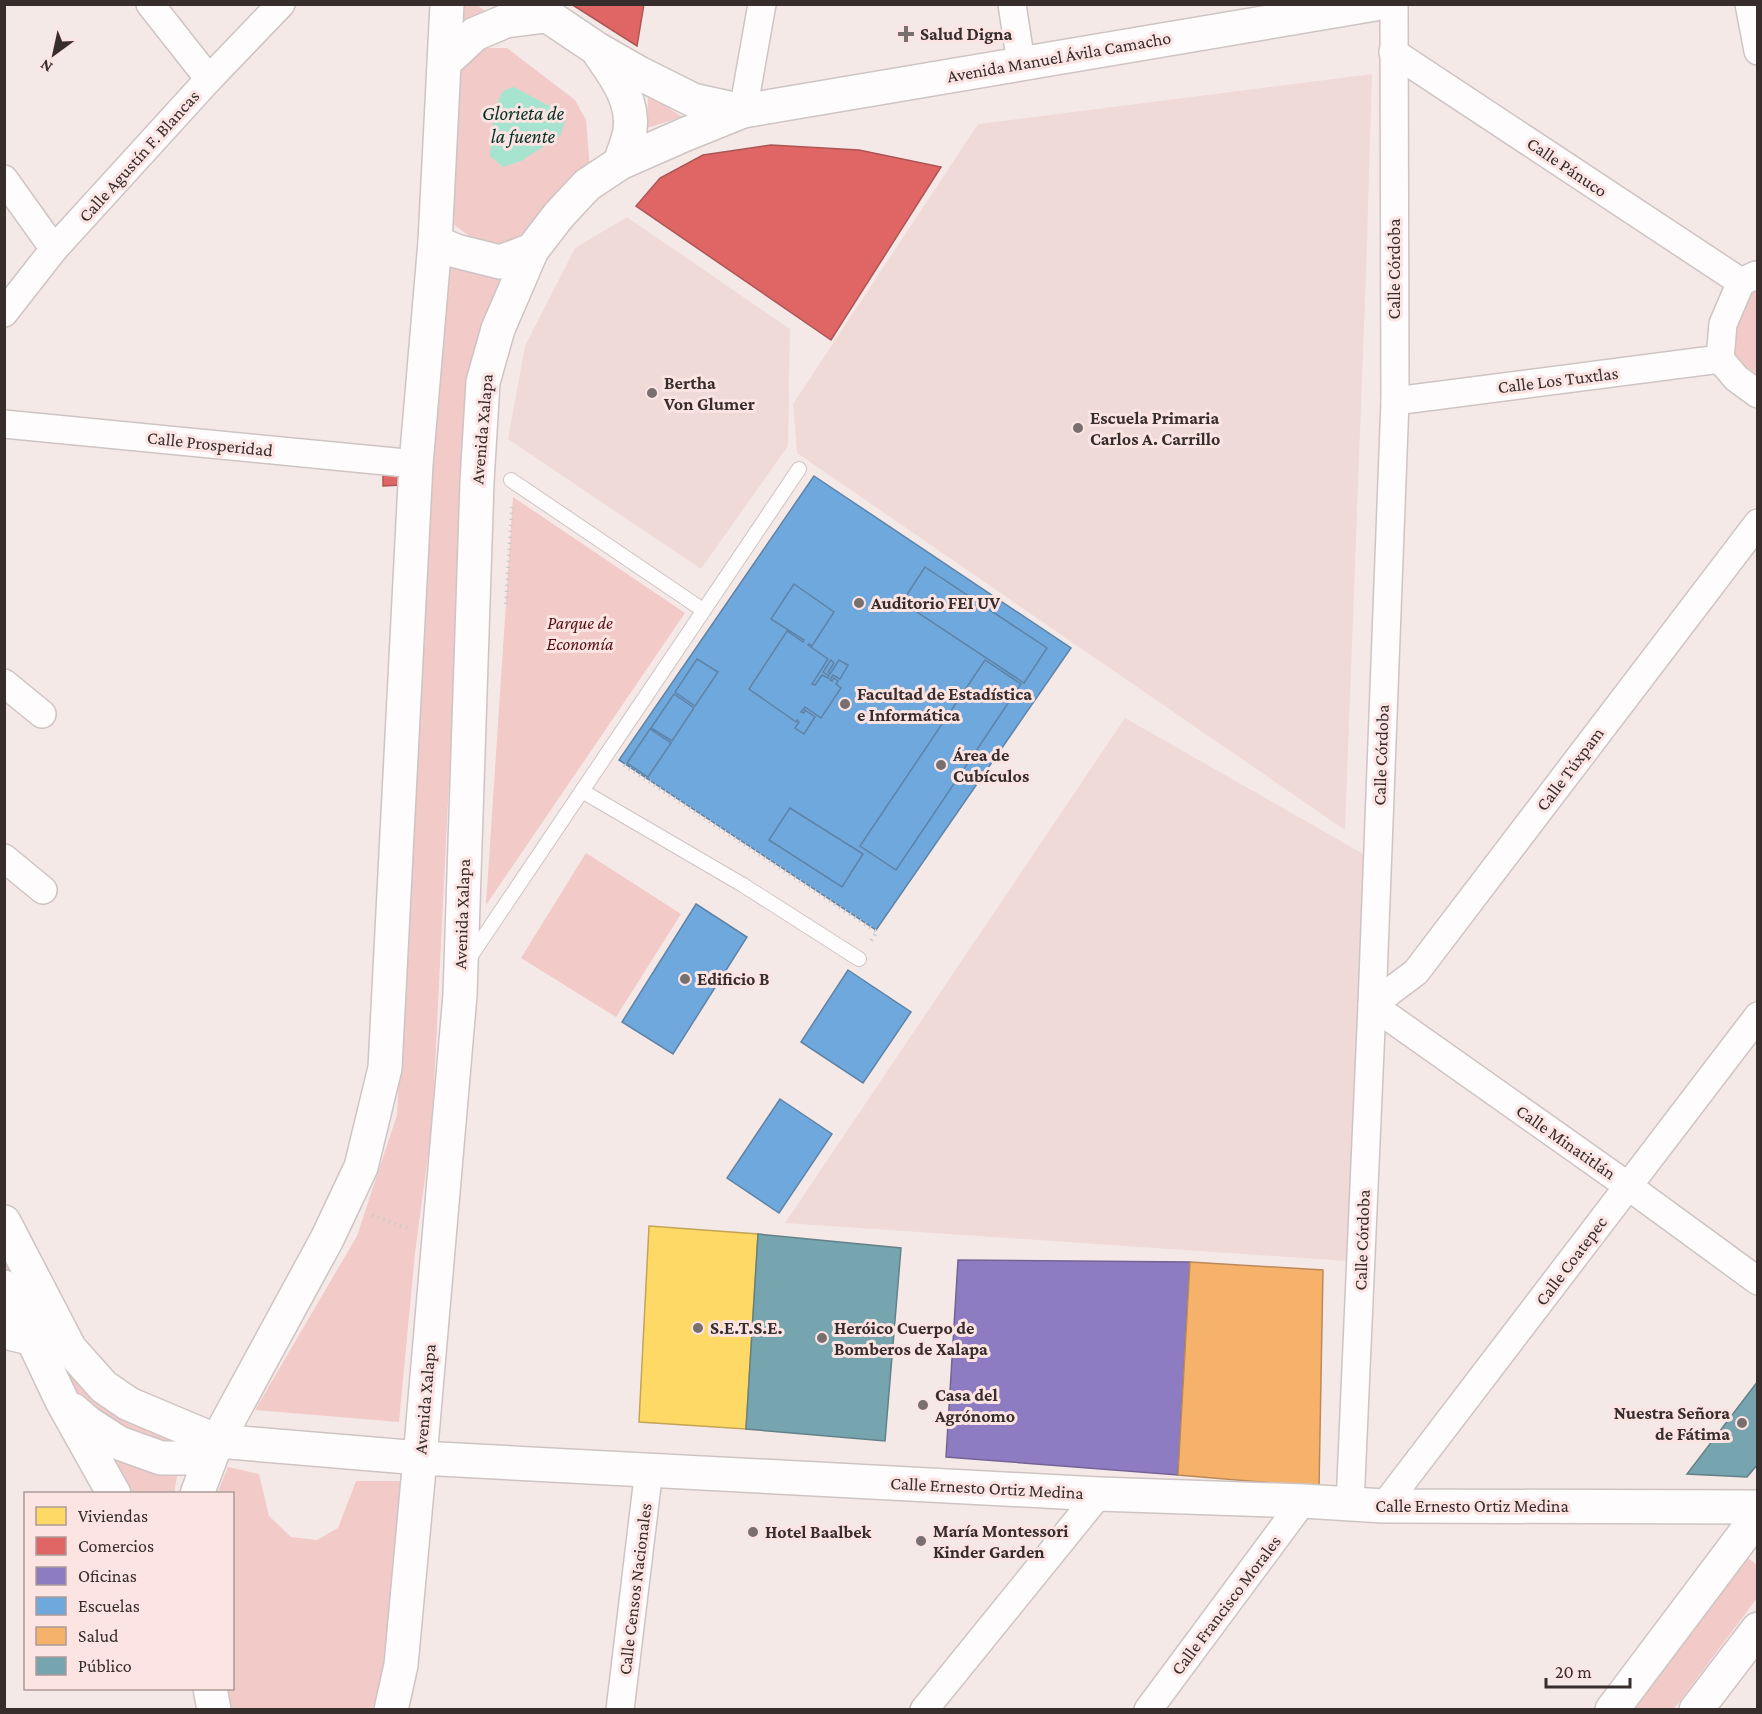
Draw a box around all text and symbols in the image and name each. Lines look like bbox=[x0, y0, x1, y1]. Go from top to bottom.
north arrow bbox=[24, 24, 84, 84]
place label: Salud Digna bbox=[920, 24, 1013, 44]
marker: Salud Digna bbox=[897, 25, 915, 43]
street label: Avenida Manuel Ávila Camacho bbox=[946, 27, 1173, 87]
text: N bbox=[37, 56, 55, 76]
street label: Calle Agustín F. Blancas bbox=[75, 86, 203, 226]
water label: Glorieta de la fuente bbox=[482, 102, 564, 148]
street label: Calle Pánuco bbox=[1523, 133, 1611, 201]
street label: Calle Córdoba bbox=[1384, 218, 1404, 320]
street label: Calle Los Tuxtlas bbox=[1496, 363, 1620, 397]
street label: Avenida Xalapa bbox=[467, 373, 497, 485]
place label: Bertha Von Glumer bbox=[663, 373, 755, 414]
marker: Bertha Von Glumer bbox=[645, 386, 659, 400]
place label: Escuela Primaria Carlos A. Carrillo bbox=[1090, 408, 1220, 449]
marker: Escuela Primaria Carlos A. Carrillo bbox=[1071, 421, 1085, 435]
street label: Calle Prosperidad bbox=[146, 427, 274, 461]
place label: Auditorio FEI UV bbox=[870, 593, 1000, 613]
marker: Auditorio FEI UV bbox=[852, 596, 866, 610]
park label: Parque de Economía bbox=[546, 613, 614, 654]
place label: Facultad de Estadística e Informática bbox=[857, 684, 1032, 725]
marker: Facultad de Estadística e Informática bbox=[838, 697, 852, 711]
street label: Calle Córdoba bbox=[1369, 704, 1393, 806]
street label: Calle Túxpam bbox=[1532, 723, 1608, 815]
place label: Área de Cubículos bbox=[952, 745, 1029, 786]
marker: Área de Cubículos bbox=[934, 758, 948, 772]
street label: Avenida Xalapa bbox=[450, 858, 474, 970]
place label: Edificio B bbox=[697, 969, 770, 989]
marker: Edificio B bbox=[678, 972, 692, 986]
street label: Calle Minatitlán bbox=[1512, 1100, 1620, 1184]
street label: Calle Córdoba bbox=[1350, 1189, 1374, 1291]
street label: Calle Coatepec bbox=[1531, 1212, 1611, 1309]
place label: S.E.T.S.E. bbox=[710, 1318, 783, 1338]
place label: Heróico Cuerpo de Bomberos de Xalapa bbox=[834, 1318, 988, 1359]
marker: S.E.T.S.E. bbox=[691, 1321, 705, 1335]
marker: Heróico Cuerpo de Bomberos de Xalapa bbox=[815, 1331, 829, 1345]
street label: Avenida Xalapa bbox=[410, 1343, 440, 1455]
place label: Casa del Agrónomo bbox=[934, 1385, 1015, 1426]
marker: Casa del Agrónomo bbox=[916, 1398, 930, 1412]
place label: Nuestra Señora de Fátima bbox=[1614, 1403, 1730, 1444]
marker: Nuestra Señora de Fátima bbox=[1735, 1416, 1749, 1430]
street label: Calle Ernesto Ortiz Medina bbox=[890, 1473, 1084, 1503]
legend bbox=[24, 1492, 234, 1690]
street label: Calle Ernesto Ortiz Medina bbox=[1375, 1496, 1569, 1516]
street label: Calle Censos Nacionales bbox=[615, 1502, 655, 1676]
text: Viviendas bbox=[78, 1506, 148, 1526]
place label: María Montessori Kinder Garden bbox=[933, 1521, 1069, 1562]
place label: Hotel Baalbek bbox=[765, 1522, 872, 1542]
marker: Hotel Baalbek bbox=[746, 1525, 760, 1539]
street label: Calle Francisco Morales bbox=[1167, 1531, 1285, 1679]
marker: María Montessori Kinder Garden bbox=[914, 1534, 928, 1548]
text: Comercios bbox=[78, 1536, 154, 1556]
text: Oficinas bbox=[78, 1566, 137, 1586]
text: Escuelas bbox=[78, 1596, 140, 1616]
text: Salud bbox=[78, 1626, 119, 1646]
scale bar bbox=[1546, 1651, 1630, 1689]
text: Público bbox=[78, 1656, 132, 1676]
text: 20 m bbox=[1555, 1662, 1592, 1682]

